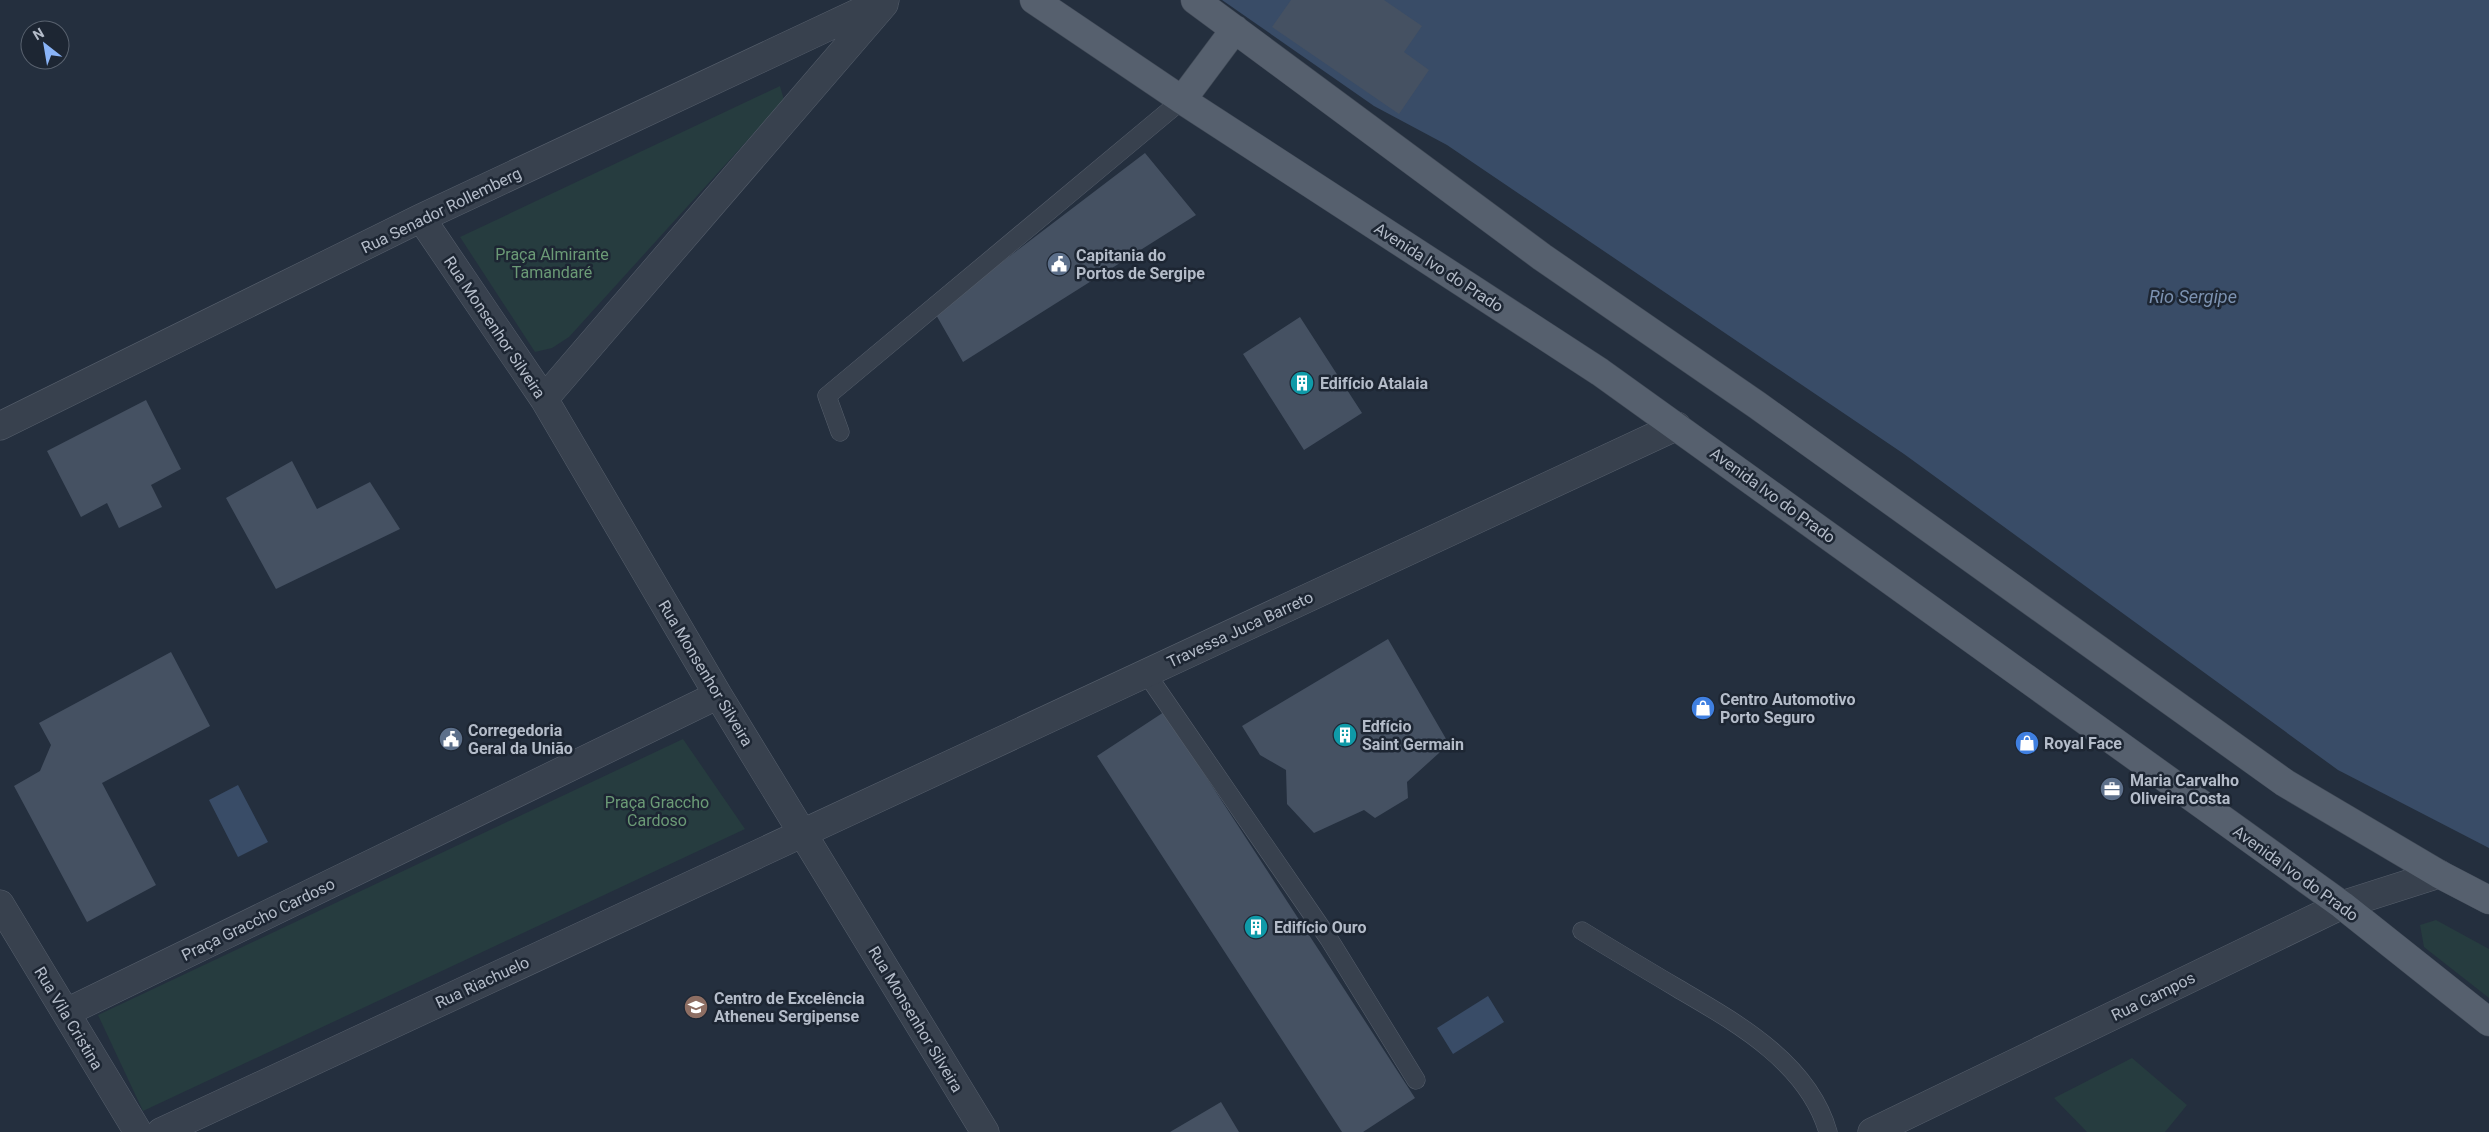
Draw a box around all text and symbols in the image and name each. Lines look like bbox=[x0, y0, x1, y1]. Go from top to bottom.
north arrow bbox=[20, 20, 70, 70]
text: N bbox=[30, 24, 47, 43]
street label: Rua Senador Rollemberg bbox=[358, 163, 524, 257]
street label: Avenida Ivo do Prado bbox=[1371, 219, 1507, 316]
park label: Praça Almirante Tamandaré bbox=[495, 245, 609, 282]
place label: Capitania do Portos de Sergipe bbox=[1076, 246, 1205, 283]
public building icon: Capitania do Portos de Sergipe bbox=[1046, 251, 1072, 277]
street label: Rua Monsenhor Silveira bbox=[440, 253, 549, 402]
water label: Rio Sergipe bbox=[2149, 286, 2237, 307]
building icon: Edifício Atalaia bbox=[1289, 370, 1315, 396]
place label: Edifício Atalaia bbox=[1320, 374, 1428, 393]
street label: Avenida Ivo do Prado bbox=[1707, 444, 1839, 547]
street label: Travessa Juca Barreto bbox=[1164, 587, 1316, 672]
street label: Rua Monsenhor Silveira bbox=[654, 597, 757, 750]
place label: Centro Automotivo Porto Seguro bbox=[1720, 690, 1856, 727]
shop icon: Centro Automotivo Porto Seguro bbox=[1690, 695, 1716, 721]
place label: Edfício Saint Germain bbox=[1362, 717, 1464, 754]
place label: Corregedoria Geral da União bbox=[468, 721, 573, 758]
building icon: Edfício Saint Germain bbox=[1332, 722, 1358, 748]
public building icon: Corregedoria Geral da União bbox=[438, 726, 464, 752]
shop icon: Royal Face bbox=[2014, 730, 2040, 756]
place label: Royal Face bbox=[2044, 734, 2122, 753]
place label: Maria Carvalho Oliveira Costa bbox=[2130, 771, 2239, 808]
office icon: Maria Carvalho Oliveira Costa bbox=[2099, 776, 2125, 802]
park label: Praça Graccho Cardoso bbox=[605, 793, 709, 830]
street label: Avenida Ivo do Prado bbox=[2230, 822, 2362, 925]
street label: Praça Graccho Cardoso bbox=[178, 874, 338, 965]
building icon: Edifício Ouro bbox=[1243, 914, 1269, 940]
place label: Edifício Ouro bbox=[1274, 918, 1366, 937]
street label: Rua Monsenhor Silveira bbox=[864, 943, 967, 1096]
street label: Rua Riachuelo bbox=[432, 952, 532, 1012]
street label: Rua Vila Cristina bbox=[30, 963, 107, 1073]
street label: Rua Campos bbox=[2108, 968, 2198, 1025]
place label: Centro de Excelência Atheneu Sergipense bbox=[714, 989, 865, 1026]
school or university icon: Centro de Excelência Atheneu Sergipense bbox=[683, 994, 709, 1020]

